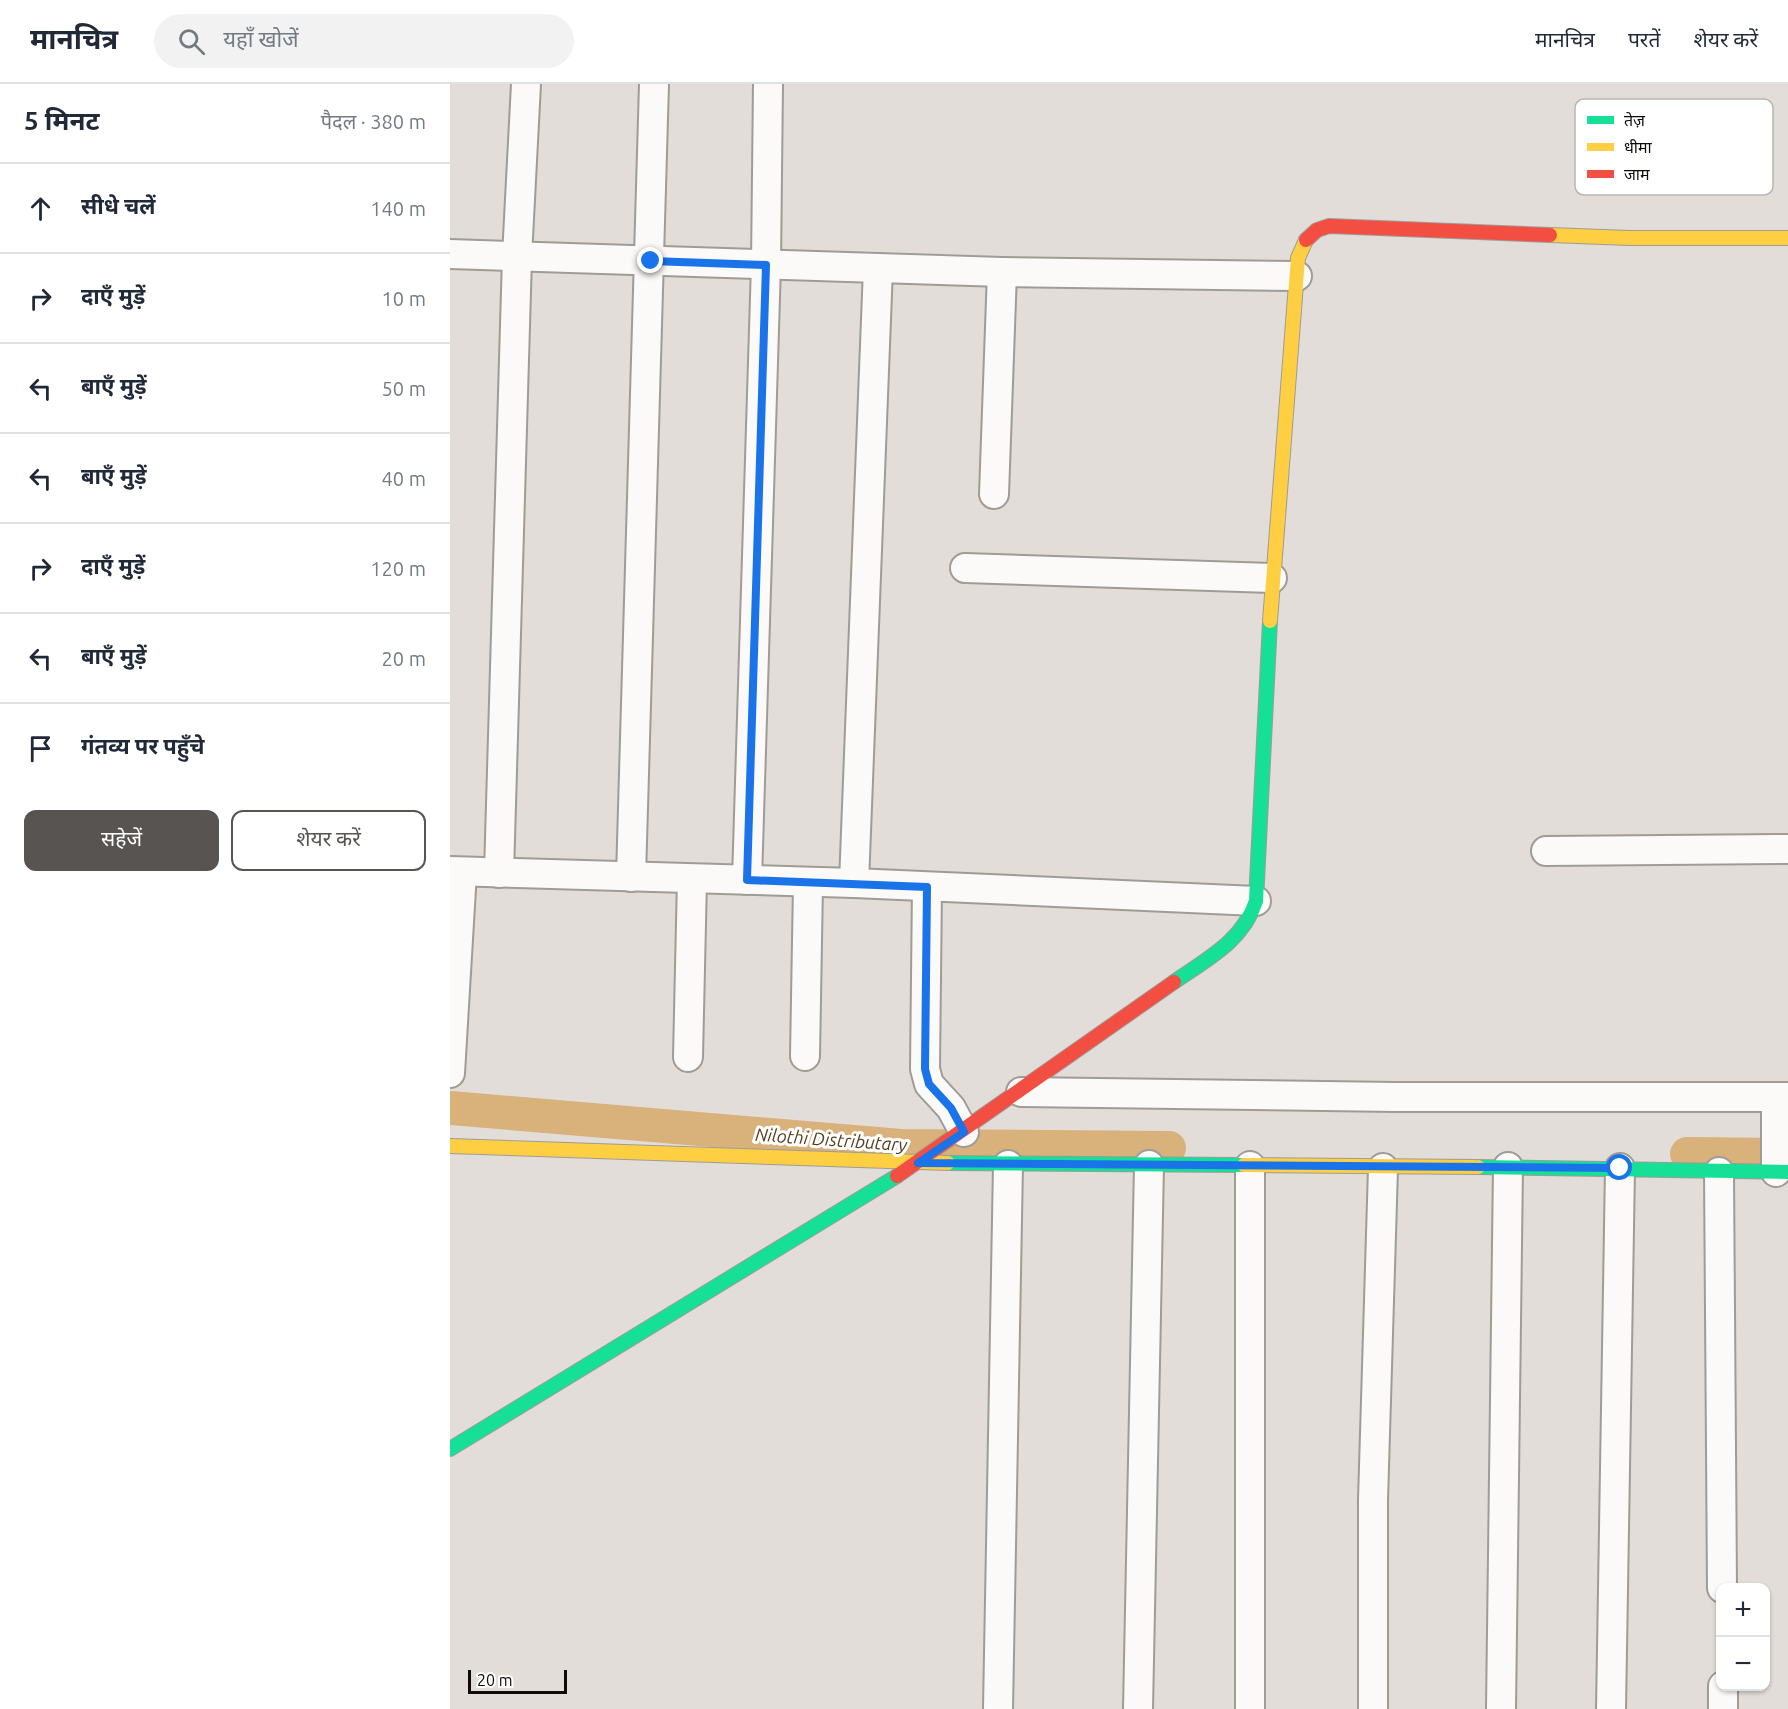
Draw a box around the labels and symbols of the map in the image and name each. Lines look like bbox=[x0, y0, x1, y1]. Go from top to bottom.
legend bbox=[1575, 99, 1773, 195]
text: तेज़ bbox=[1624, 111, 1646, 129]
text: धीमा bbox=[1624, 138, 1653, 156]
text: जाम bbox=[1624, 165, 1650, 183]
route end bbox=[637, 247, 663, 273]
water label: Nilothi Distributary bbox=[754, 1124, 908, 1154]
route start bbox=[1606, 1154, 1632, 1180]
scale bar bbox=[468, 1667, 567, 1694]

